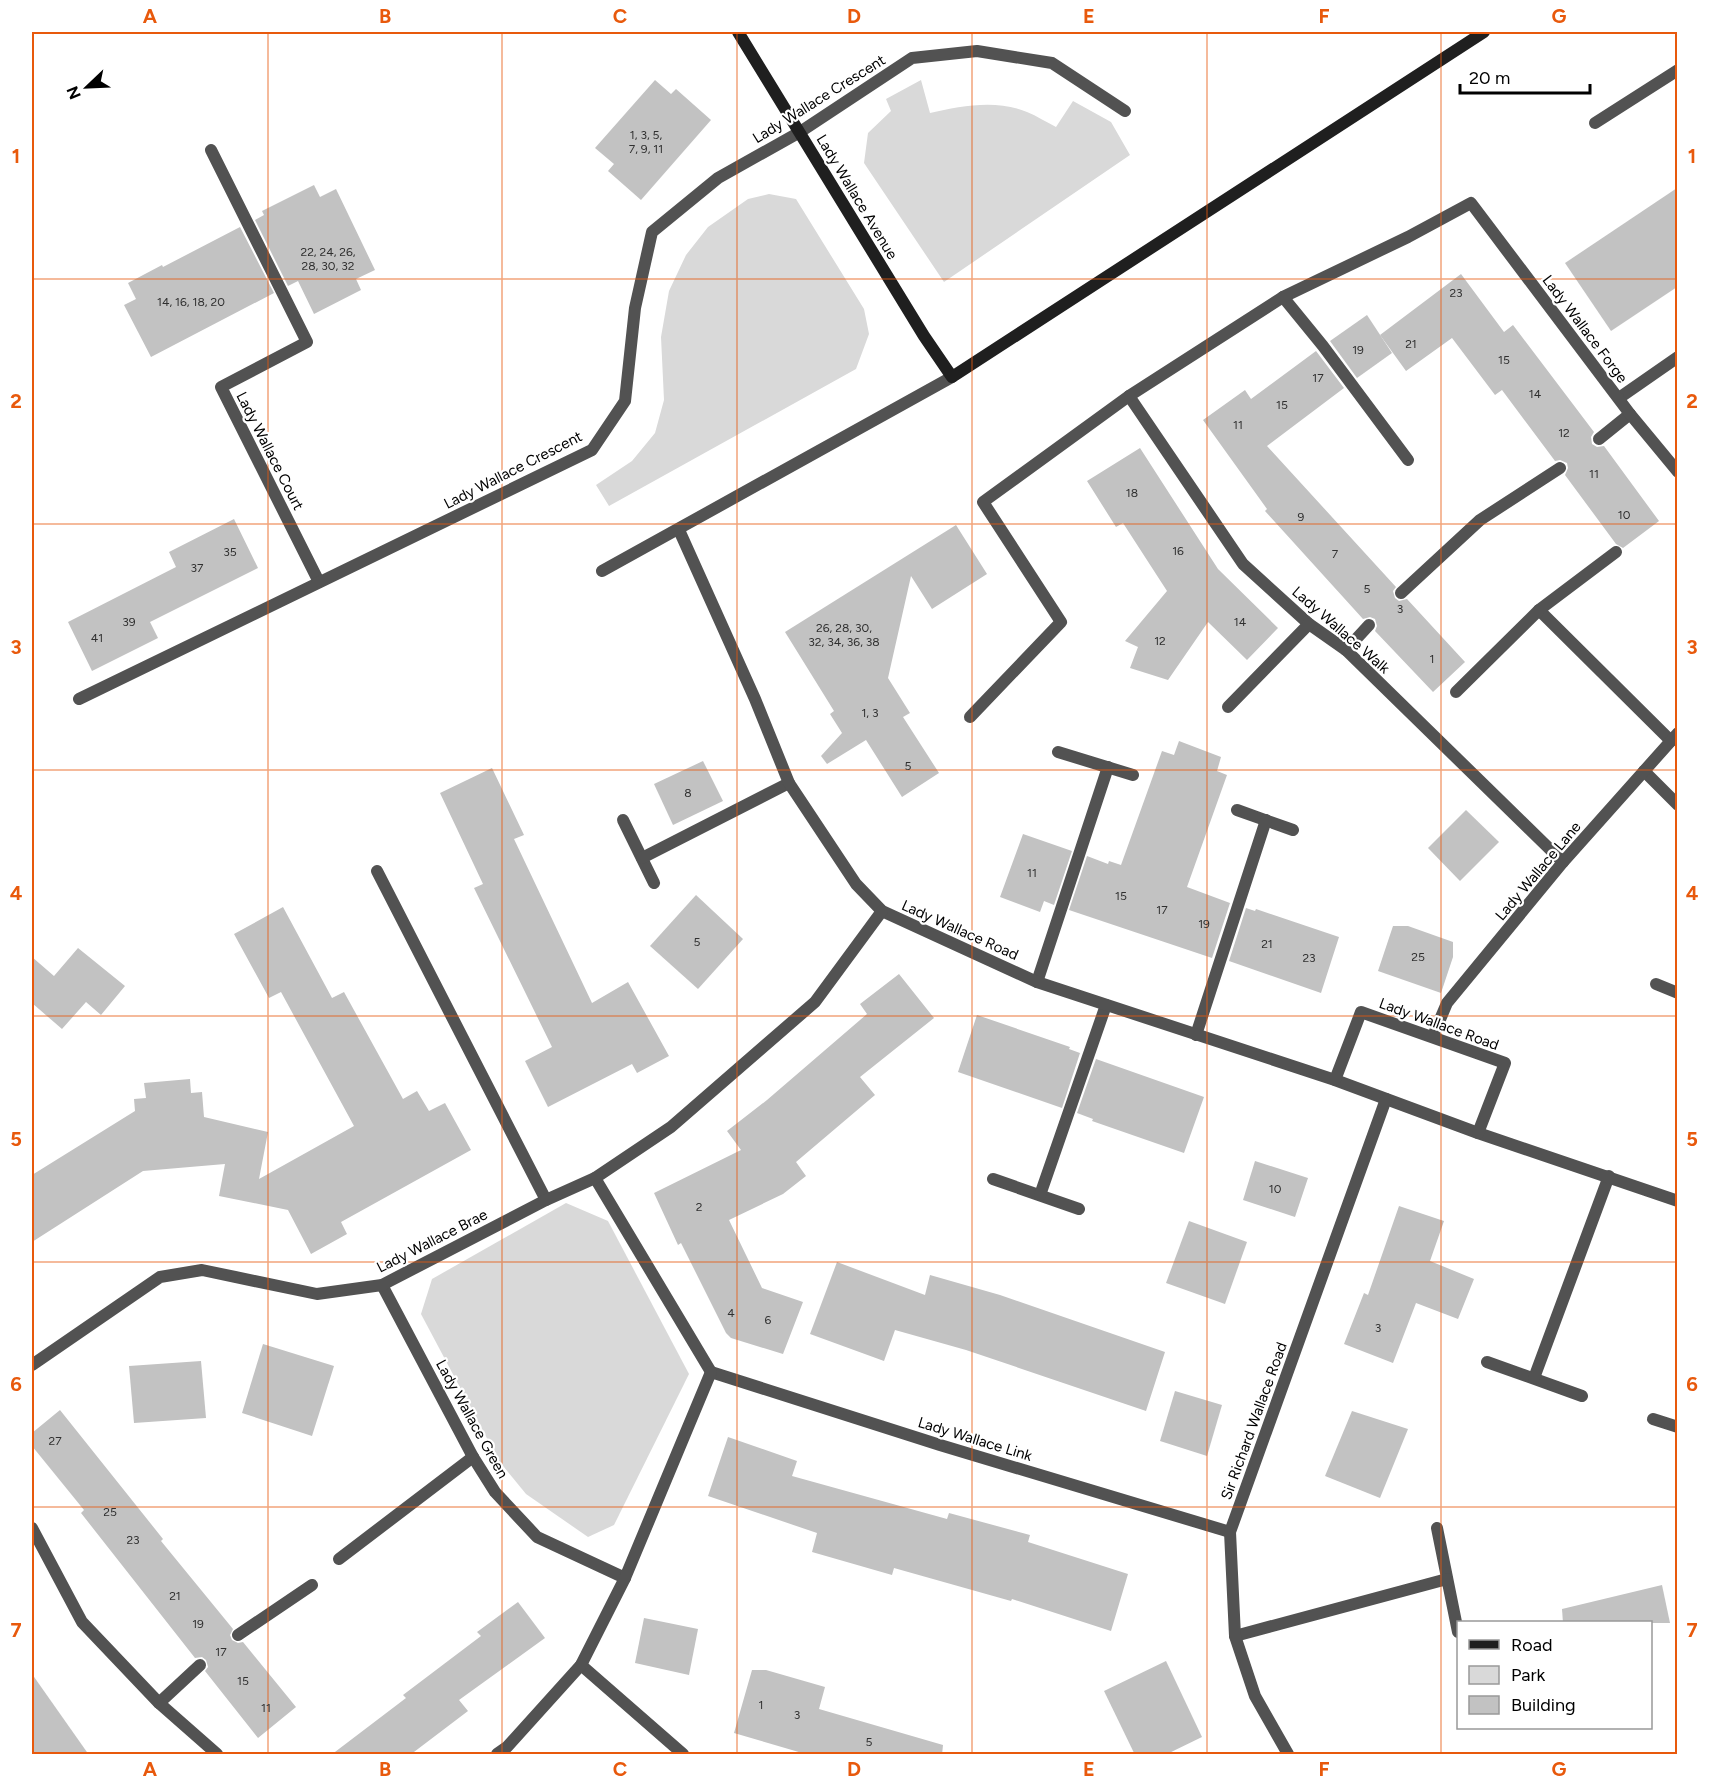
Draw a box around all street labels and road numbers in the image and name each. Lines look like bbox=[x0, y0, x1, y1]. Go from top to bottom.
street label: Lady Wallace Crescent bbox=[749, 51, 889, 147]
street label: Lady Wallace Avenue bbox=[813, 131, 901, 263]
street label: Lady Wallace Forge bbox=[1539, 272, 1631, 386]
street label: Lady Wallace Court bbox=[232, 389, 308, 513]
street label: Lady Wallace Crescent bbox=[441, 427, 586, 513]
street label: Lady Wallace Walk bbox=[1288, 583, 1394, 678]
street label: Lady Wallace Lane bbox=[1491, 818, 1585, 924]
street label: Lady Wallace Road bbox=[899, 896, 1021, 964]
street label: Lady Wallace Road bbox=[1377, 994, 1501, 1054]
street label: Lady Wallace Brae bbox=[374, 1205, 490, 1277]
street label: Sir Richard Wallace Road bbox=[1217, 1340, 1291, 1502]
street label: Lady Wallace Green bbox=[432, 1357, 512, 1481]
street label: Lady Wallace Link bbox=[916, 1413, 1035, 1465]

